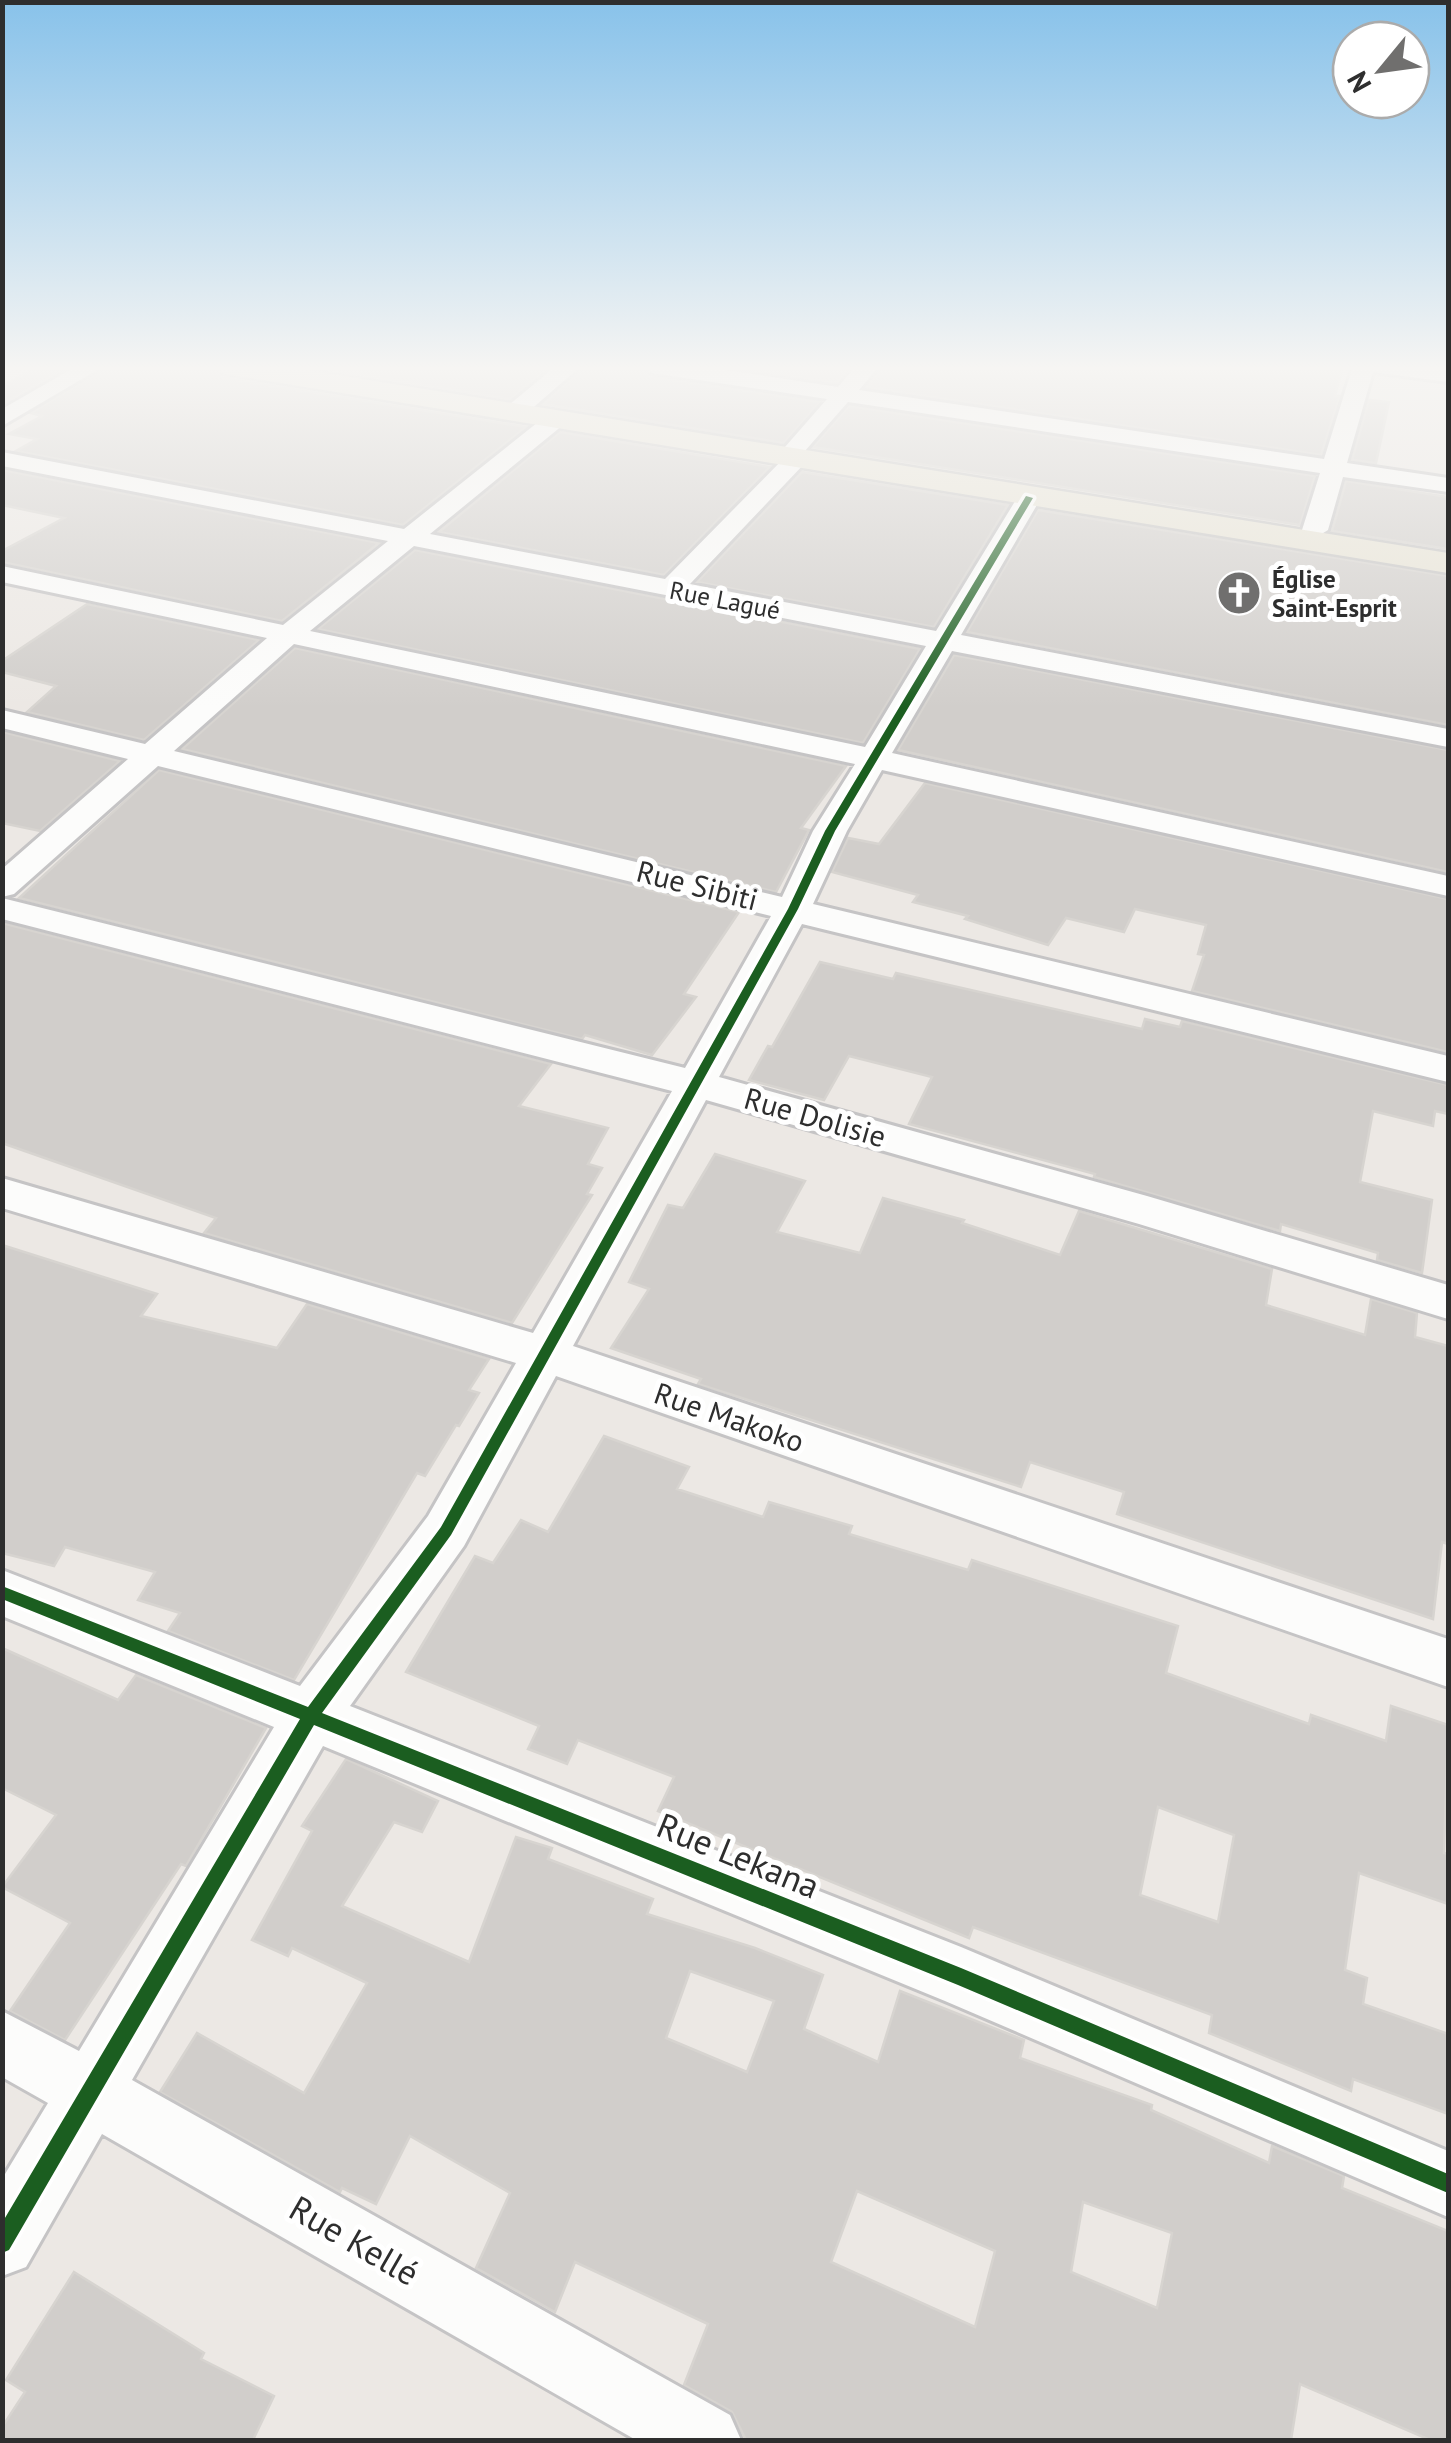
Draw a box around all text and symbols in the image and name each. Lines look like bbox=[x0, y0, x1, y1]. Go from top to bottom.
north arrow bbox=[1331, 20, 1431, 120]
text: N bbox=[1338, 65, 1379, 99]
place label: Église Saint-Esprit bbox=[1272, 563, 1397, 624]
church icon: Église Saint-Esprit bbox=[1216, 570, 1262, 616]
street label: Rue Lagué bbox=[667, 574, 783, 626]
street label: Rue Sibiti bbox=[633, 851, 762, 918]
street label: Rue Dolisie bbox=[740, 1078, 891, 1155]
street label: Rue Makoko bbox=[650, 1373, 809, 1460]
street label: Rue Lekana bbox=[651, 1802, 826, 1908]
street label: Rue Kellé bbox=[281, 2185, 428, 2296]

